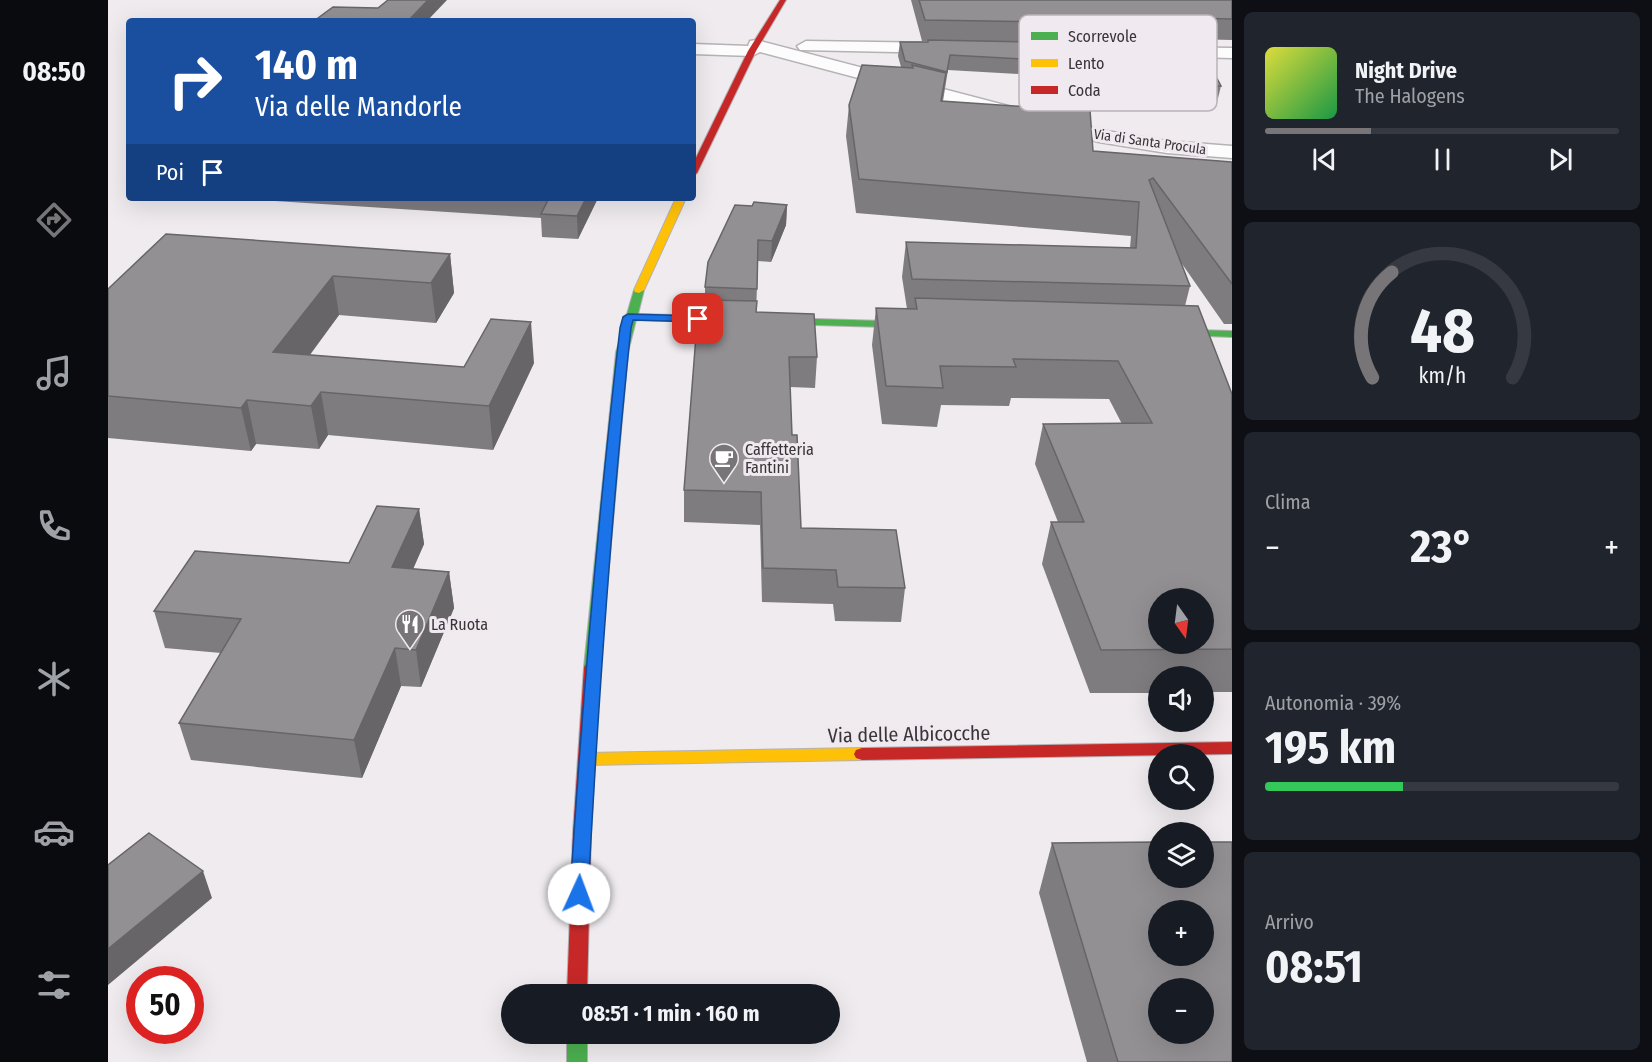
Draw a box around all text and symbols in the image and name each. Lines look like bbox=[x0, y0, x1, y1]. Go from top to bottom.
legend bbox=[1019, 15, 1217, 111]
text: Scorrevole bbox=[1068, 27, 1137, 46]
text: 140 m bbox=[255, 40, 358, 90]
icon: right bbox=[156, 42, 234, 120]
text: Lento bbox=[1068, 54, 1104, 73]
text: 08:50 bbox=[22, 56, 86, 88]
text: Night Drive bbox=[1355, 57, 1457, 84]
text: Coda bbox=[1068, 81, 1101, 100]
text: The Halogens bbox=[1355, 84, 1465, 108]
text: Via delle Mandorle bbox=[255, 91, 462, 123]
street label: Via di Santa Procula bbox=[1093, 126, 1208, 158]
icon: previous bbox=[1308, 143, 1341, 176]
icon: pause bbox=[1426, 143, 1459, 176]
icon: next bbox=[1544, 143, 1577, 176]
icon: arrive bbox=[196, 156, 229, 189]
text: Poi bbox=[156, 159, 184, 186]
icon: directions bbox=[33, 199, 75, 241]
pin bbox=[672, 293, 723, 344]
text: 48 bbox=[1409, 294, 1475, 369]
icon: arrive bbox=[681, 302, 714, 335]
icon: music bbox=[33, 352, 75, 394]
text: km/h bbox=[1418, 363, 1466, 389]
place label: Caffetteria Fantini bbox=[745, 440, 814, 477]
cafe icon: Caffetteria Fantini bbox=[708, 442, 740, 484]
text: Clima bbox=[1265, 490, 1310, 514]
icon: phone bbox=[33, 505, 75, 547]
text: 23° bbox=[1410, 520, 1474, 574]
text: − bbox=[1265, 528, 1280, 568]
text: + bbox=[1604, 528, 1619, 568]
north arrow bbox=[1148, 588, 1214, 654]
map controls bbox=[1148, 588, 1214, 1044]
restaurant icon: La Ruota bbox=[394, 608, 426, 650]
place label: La Ruota bbox=[431, 615, 488, 634]
icon: climate bbox=[33, 658, 75, 700]
button: sound bbox=[1148, 666, 1214, 732]
text: Autonomia · 39% bbox=[1265, 691, 1401, 715]
street label: Via delle Albicocche bbox=[827, 721, 991, 747]
text: 195 km bbox=[1265, 721, 1396, 775]
button: search bbox=[1148, 744, 1214, 810]
icon: car bbox=[33, 811, 75, 853]
button: layers bbox=[1148, 822, 1214, 888]
position arrow bbox=[547, 862, 611, 926]
button: + bbox=[1148, 900, 1214, 966]
text: Arrivo bbox=[1265, 910, 1314, 934]
text: 08:51 bbox=[1265, 940, 1363, 994]
icon: filters bbox=[33, 964, 75, 1006]
speed limit sign: 50 bbox=[126, 966, 204, 1044]
button: − bbox=[1148, 978, 1214, 1044]
text: 08:51 · 1 min · 160 m bbox=[581, 1000, 760, 1027]

